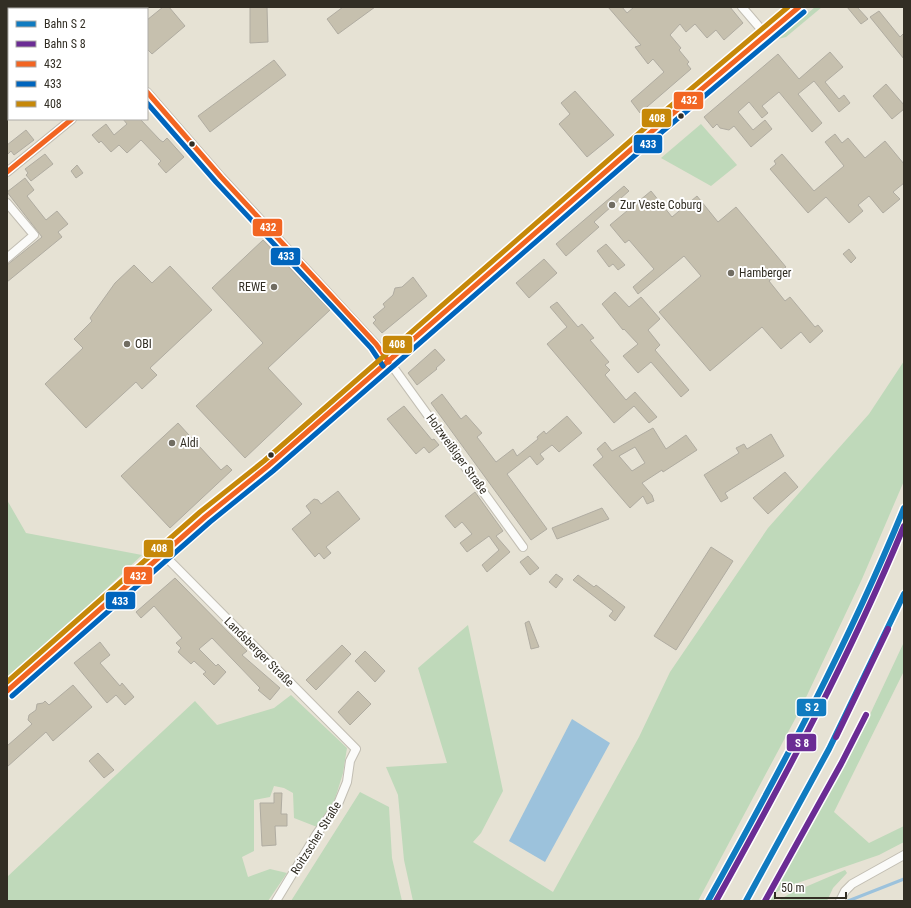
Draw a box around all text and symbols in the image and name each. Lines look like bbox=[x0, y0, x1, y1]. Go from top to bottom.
legend bbox=[8, 8, 148, 120]
text: Bahn S 2 bbox=[44, 17, 86, 31]
text: Bahn S 8 bbox=[44, 37, 86, 51]
text: 432 bbox=[44, 57, 62, 71]
text: 433 bbox=[44, 77, 62, 91]
line badge: 432 bbox=[673, 91, 704, 110]
text: 432 bbox=[681, 94, 698, 107]
text: 408 bbox=[44, 97, 62, 111]
line badge: 408 bbox=[641, 108, 672, 128]
unlabelled marker bbox=[676, 111, 686, 121]
text: 408 bbox=[649, 112, 666, 125]
line badge: 433 bbox=[633, 134, 663, 154]
text: 433 bbox=[640, 138, 657, 151]
unlabelled marker bbox=[187, 139, 197, 149]
place label: Zur Veste Coburg bbox=[620, 198, 702, 212]
marker: Zur Veste Coburg bbox=[607, 200, 617, 210]
line badge: 432 bbox=[252, 218, 283, 237]
text: 432 bbox=[260, 221, 277, 234]
line badge: 433 bbox=[270, 247, 301, 266]
text: 433 bbox=[278, 250, 295, 263]
place label: Hamberger bbox=[739, 266, 792, 280]
marker: Hamberger bbox=[726, 268, 736, 278]
place label: REWE bbox=[239, 280, 266, 294]
marker: REWE bbox=[269, 282, 279, 292]
line badge: 408 bbox=[382, 335, 413, 354]
place label: OBI bbox=[135, 337, 152, 351]
text: 408 bbox=[389, 338, 406, 351]
marker: OBI bbox=[122, 339, 132, 349]
street label: Holzweißiger Straße bbox=[423, 411, 491, 497]
place label: Aldi bbox=[180, 436, 198, 450]
marker: Aldi bbox=[167, 438, 177, 448]
unlabelled marker bbox=[266, 450, 276, 460]
line badge: 408 bbox=[143, 539, 174, 558]
text: 408 bbox=[151, 542, 168, 555]
line badge: 432 bbox=[123, 566, 153, 585]
text: 432 bbox=[130, 570, 147, 583]
line badge: 433 bbox=[105, 591, 136, 610]
text: 433 bbox=[112, 595, 129, 608]
street label: Landsberger Straße bbox=[221, 614, 297, 690]
line badge: S 2 bbox=[796, 698, 827, 717]
text: S 2 bbox=[805, 701, 819, 714]
line badge: S 8 bbox=[786, 733, 817, 752]
text: S 8 bbox=[795, 737, 809, 750]
street label: Roitzscher Straße bbox=[288, 799, 344, 877]
scale bar bbox=[775, 874, 846, 900]
text: 50 m bbox=[781, 881, 805, 895]

